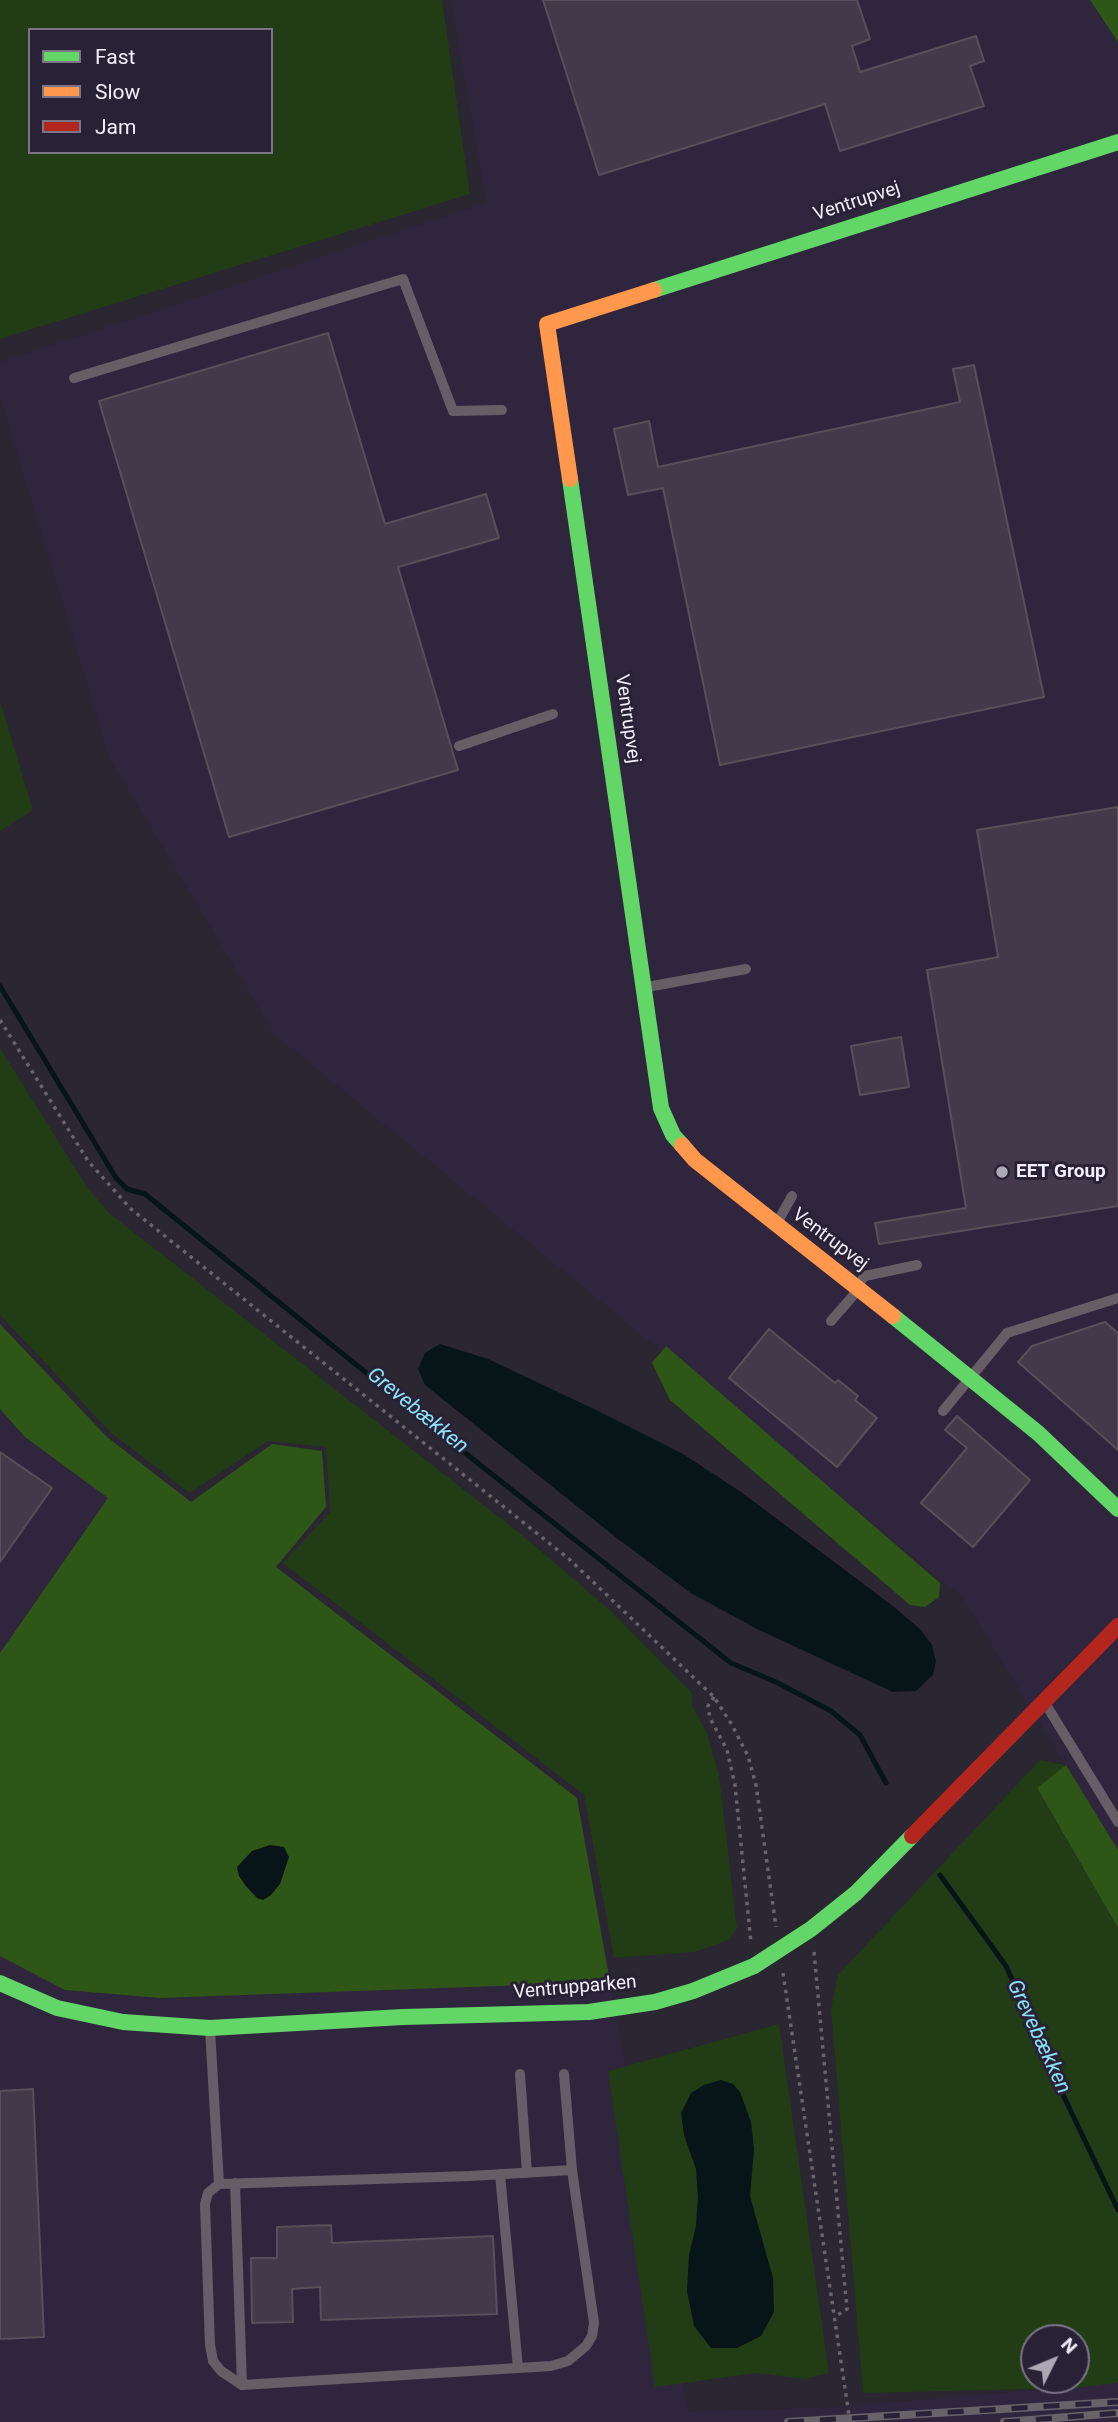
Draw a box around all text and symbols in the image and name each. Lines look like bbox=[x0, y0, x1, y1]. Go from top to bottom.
legend bbox=[28, 28, 273, 154]
text: Fast bbox=[95, 45, 135, 69]
text: Slow bbox=[95, 80, 140, 104]
text: Jam bbox=[95, 115, 136, 139]
street label: Ventrupvej bbox=[811, 177, 903, 227]
street label: Ventrupvej bbox=[609, 673, 645, 765]
place label: EET Group bbox=[1016, 1161, 1106, 1183]
marker: EET Group bbox=[994, 1164, 1010, 1180]
street label: Ventrupvej bbox=[787, 1204, 873, 1276]
water label: Grevebækken bbox=[361, 1363, 473, 1459]
street label: Ventrupparken bbox=[512, 1971, 638, 2005]
water label: Grevebækken bbox=[1001, 1976, 1075, 2098]
north arrow bbox=[1020, 2324, 1090, 2394]
text: N bbox=[1056, 2333, 1082, 2358]

